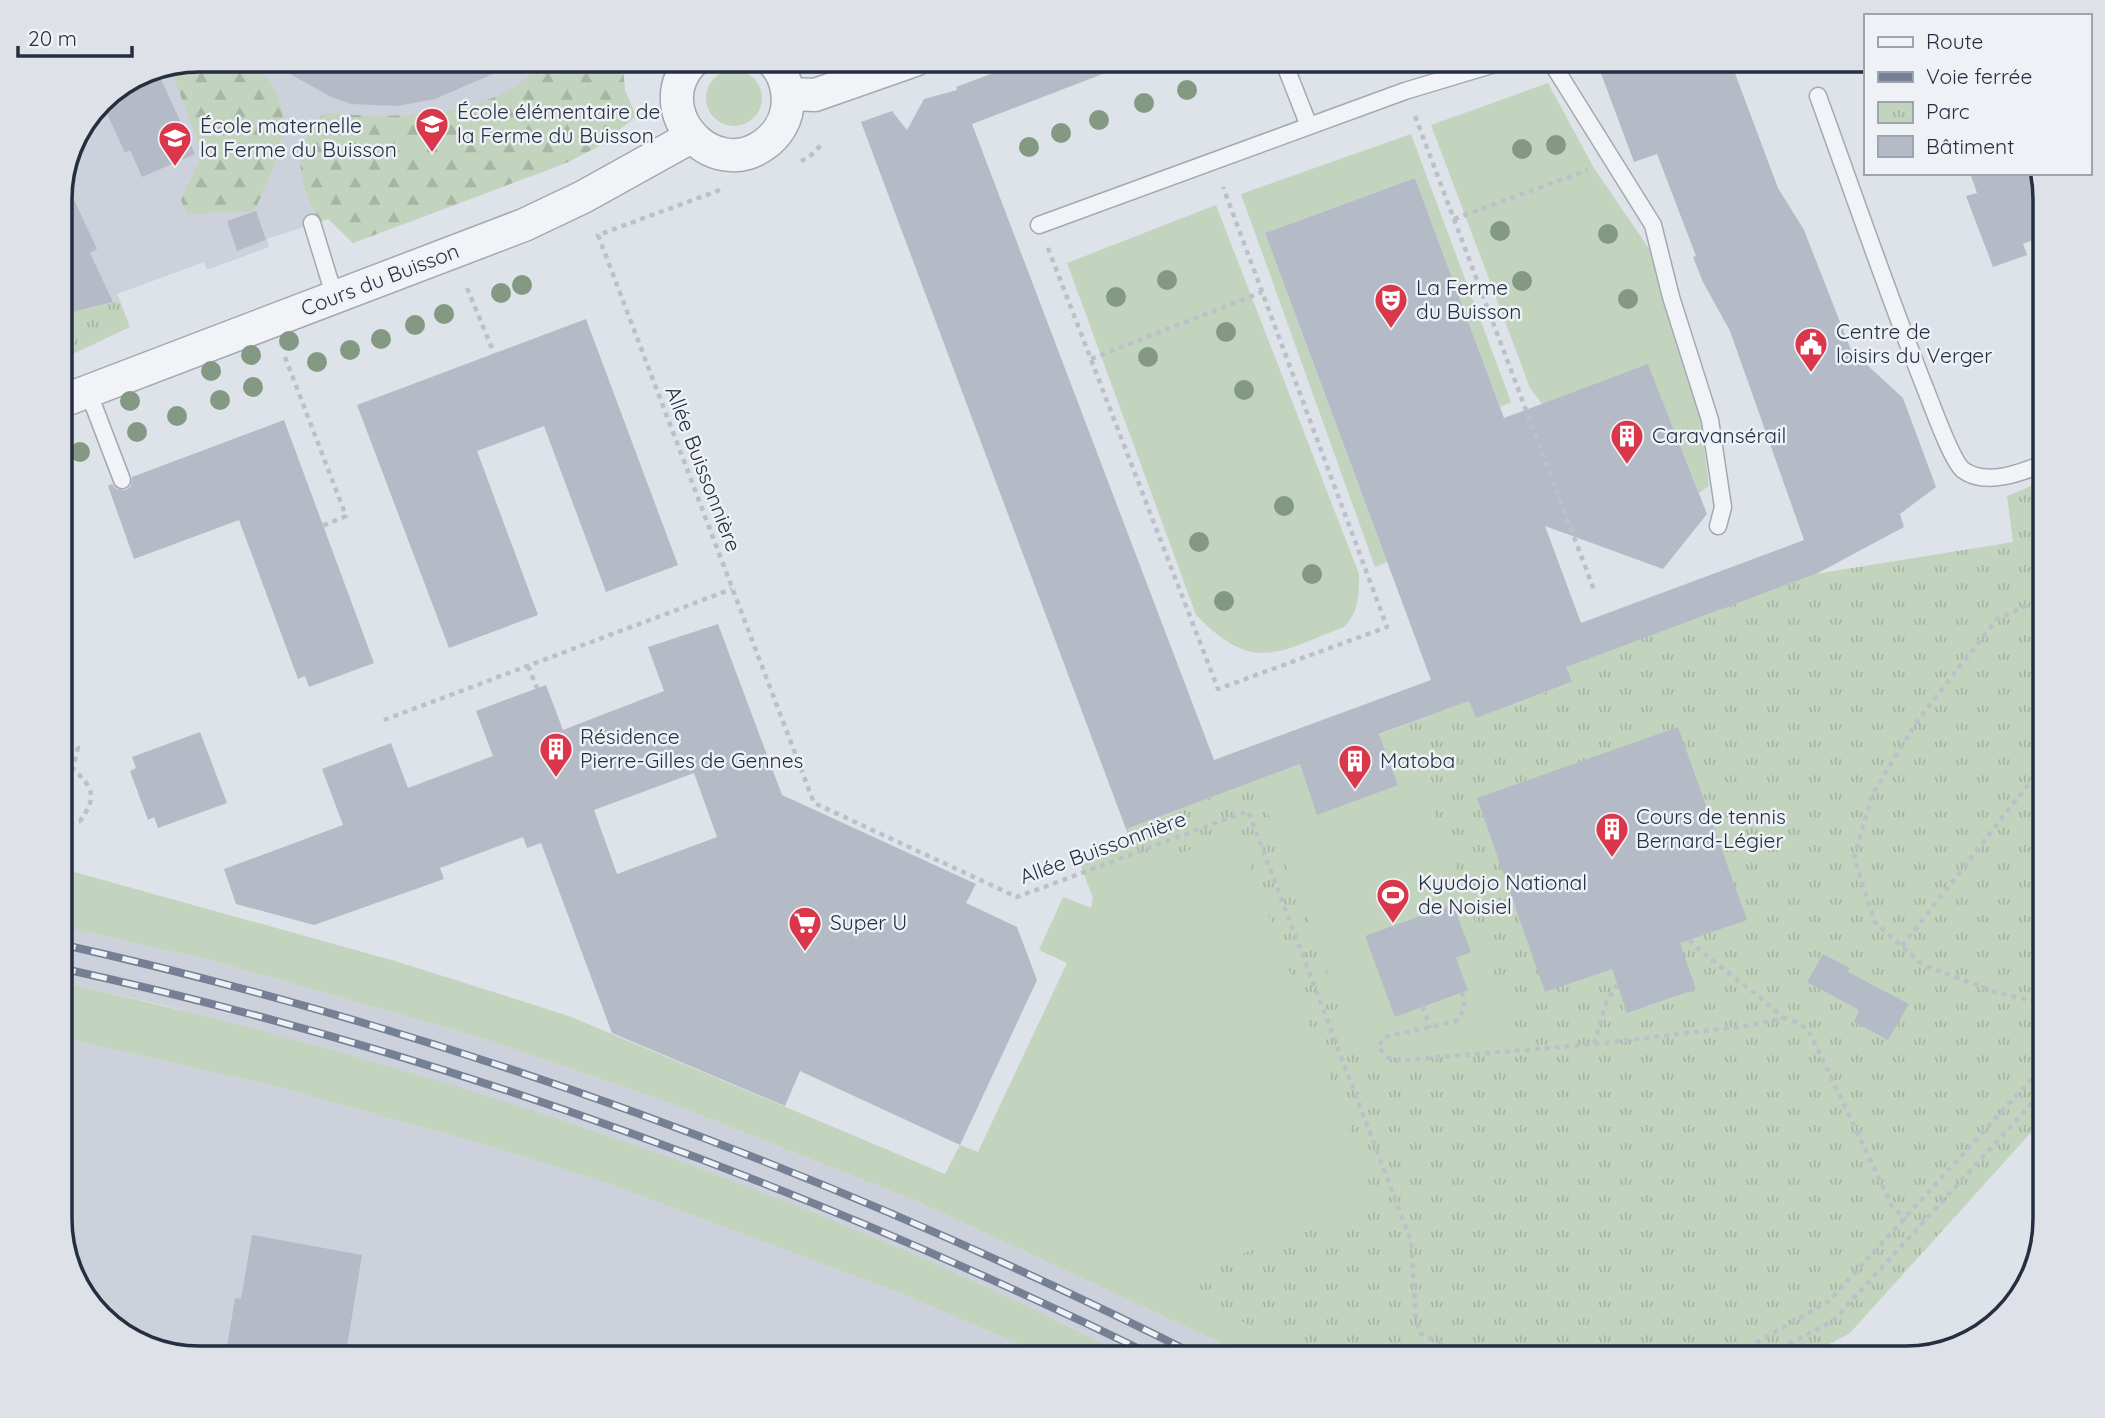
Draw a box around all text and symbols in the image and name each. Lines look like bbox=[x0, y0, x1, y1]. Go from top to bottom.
scale bar bbox=[18, 14, 131, 58]
legend bbox=[1864, 14, 2091, 175]
text: 20 m bbox=[28, 25, 77, 51]
text: Route bbox=[1926, 28, 1983, 54]
text: Voie ferrée bbox=[1926, 63, 2032, 89]
place label: École élémentaire de la Ferme du Buisson bbox=[457, 98, 660, 148]
text: Parc bbox=[1926, 98, 1970, 124]
school or university icon: École élémentaire de la Ferme du Buisson bbox=[413, 105, 451, 154]
place label: École maternelle la Ferme du Buisson bbox=[200, 112, 397, 162]
school or university icon: École maternelle la Ferme du Buisson bbox=[156, 119, 194, 168]
text: Bâtiment bbox=[1926, 133, 2014, 159]
street label: Cours du Buisson bbox=[297, 237, 462, 321]
place label: La Ferme du Buisson bbox=[1416, 274, 1521, 324]
theatre icon: La Ferme du Buisson bbox=[1372, 281, 1410, 330]
place label: Centre de loisirs du Verger bbox=[1836, 318, 1992, 368]
public building icon: Centre de loisirs du Verger bbox=[1792, 325, 1830, 374]
street label: Allée Buissonnière bbox=[660, 382, 747, 555]
building icon: Caravansérail bbox=[1608, 417, 1646, 466]
place label: Caravansérail bbox=[1652, 422, 1786, 448]
place label: Résidence Pierre-Gilles de Gennes bbox=[580, 723, 803, 773]
building icon: Résidence Pierre-Gilles de Gennes bbox=[537, 730, 575, 779]
building icon: Matoba bbox=[1336, 742, 1374, 791]
place label: Matoba bbox=[1380, 747, 1455, 773]
place label: Cours de tennis Bernard-Légier bbox=[1636, 803, 1786, 853]
street label: Allée Buissonnière bbox=[1016, 805, 1189, 889]
building icon: Cours de tennis Bernard-Légier bbox=[1593, 810, 1631, 859]
place label: Kyudojo National de Noisiel bbox=[1418, 869, 1587, 919]
sports icon: Kyudojo National de Noisiel bbox=[1374, 876, 1412, 925]
supermarket icon: Super U bbox=[786, 904, 824, 953]
place label: Super U bbox=[830, 909, 907, 935]

